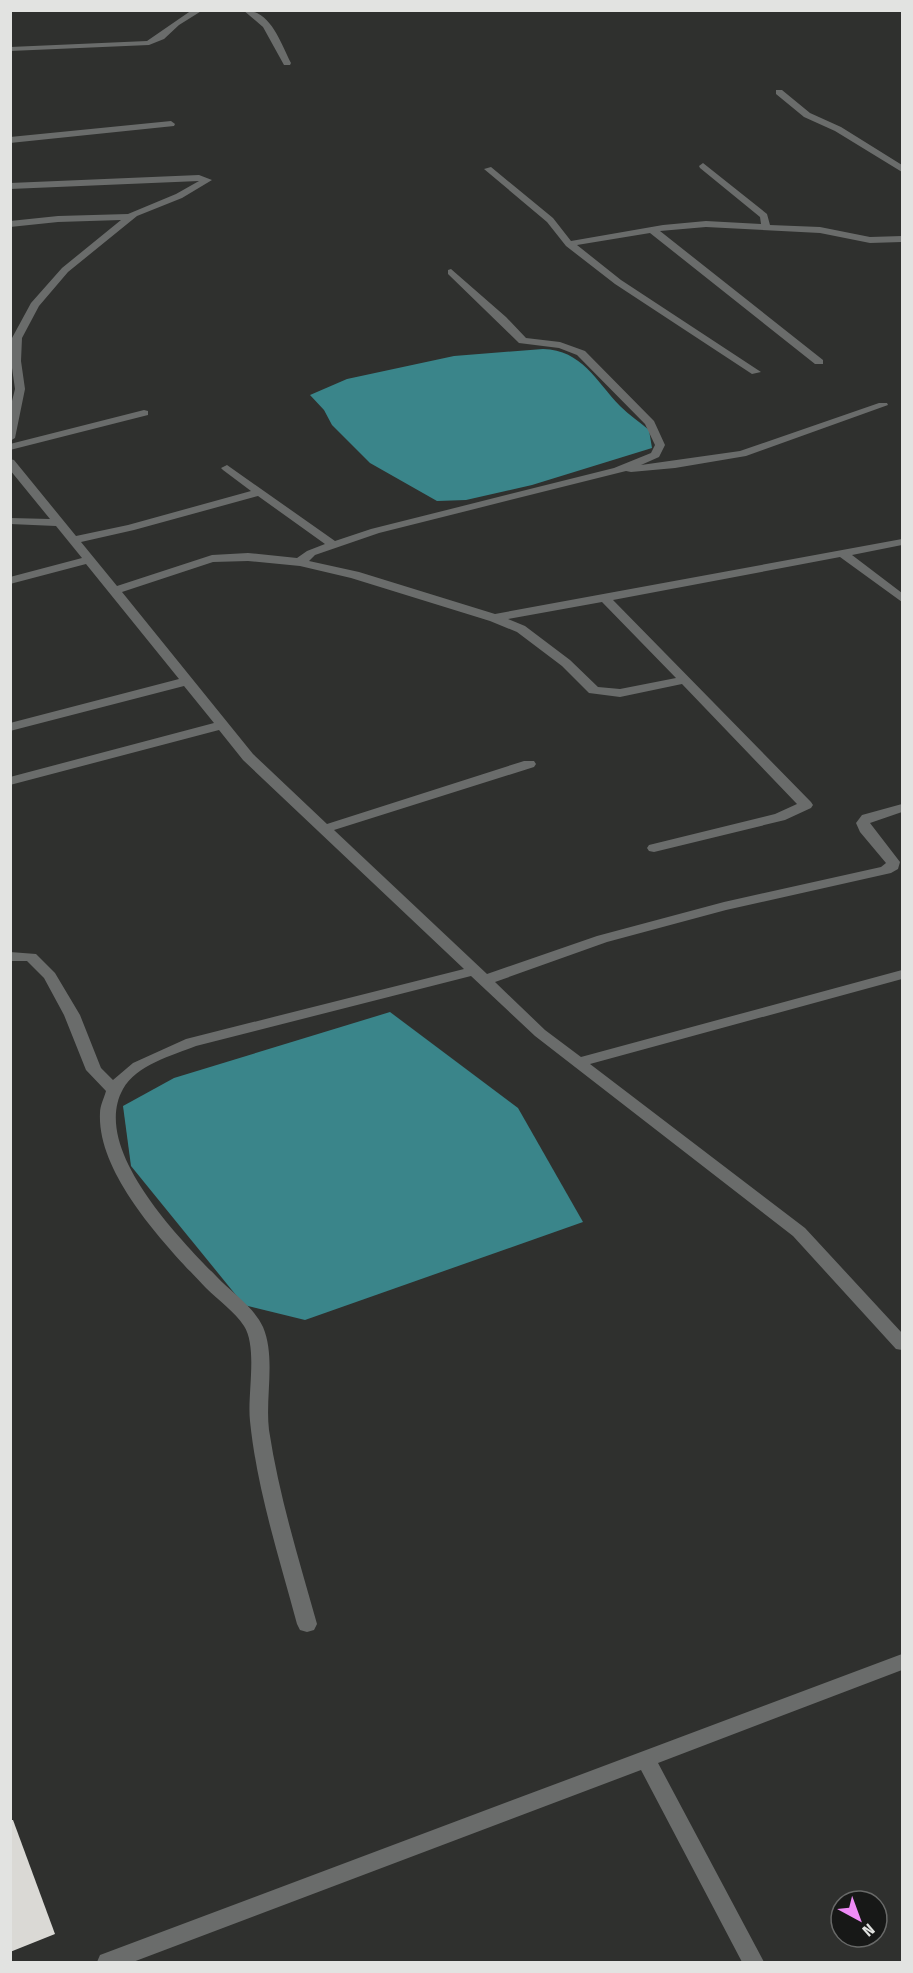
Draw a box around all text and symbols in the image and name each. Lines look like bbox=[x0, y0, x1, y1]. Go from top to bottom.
north arrow bbox=[829, 1889, 889, 1949]
text: N bbox=[859, 1920, 878, 1940]

